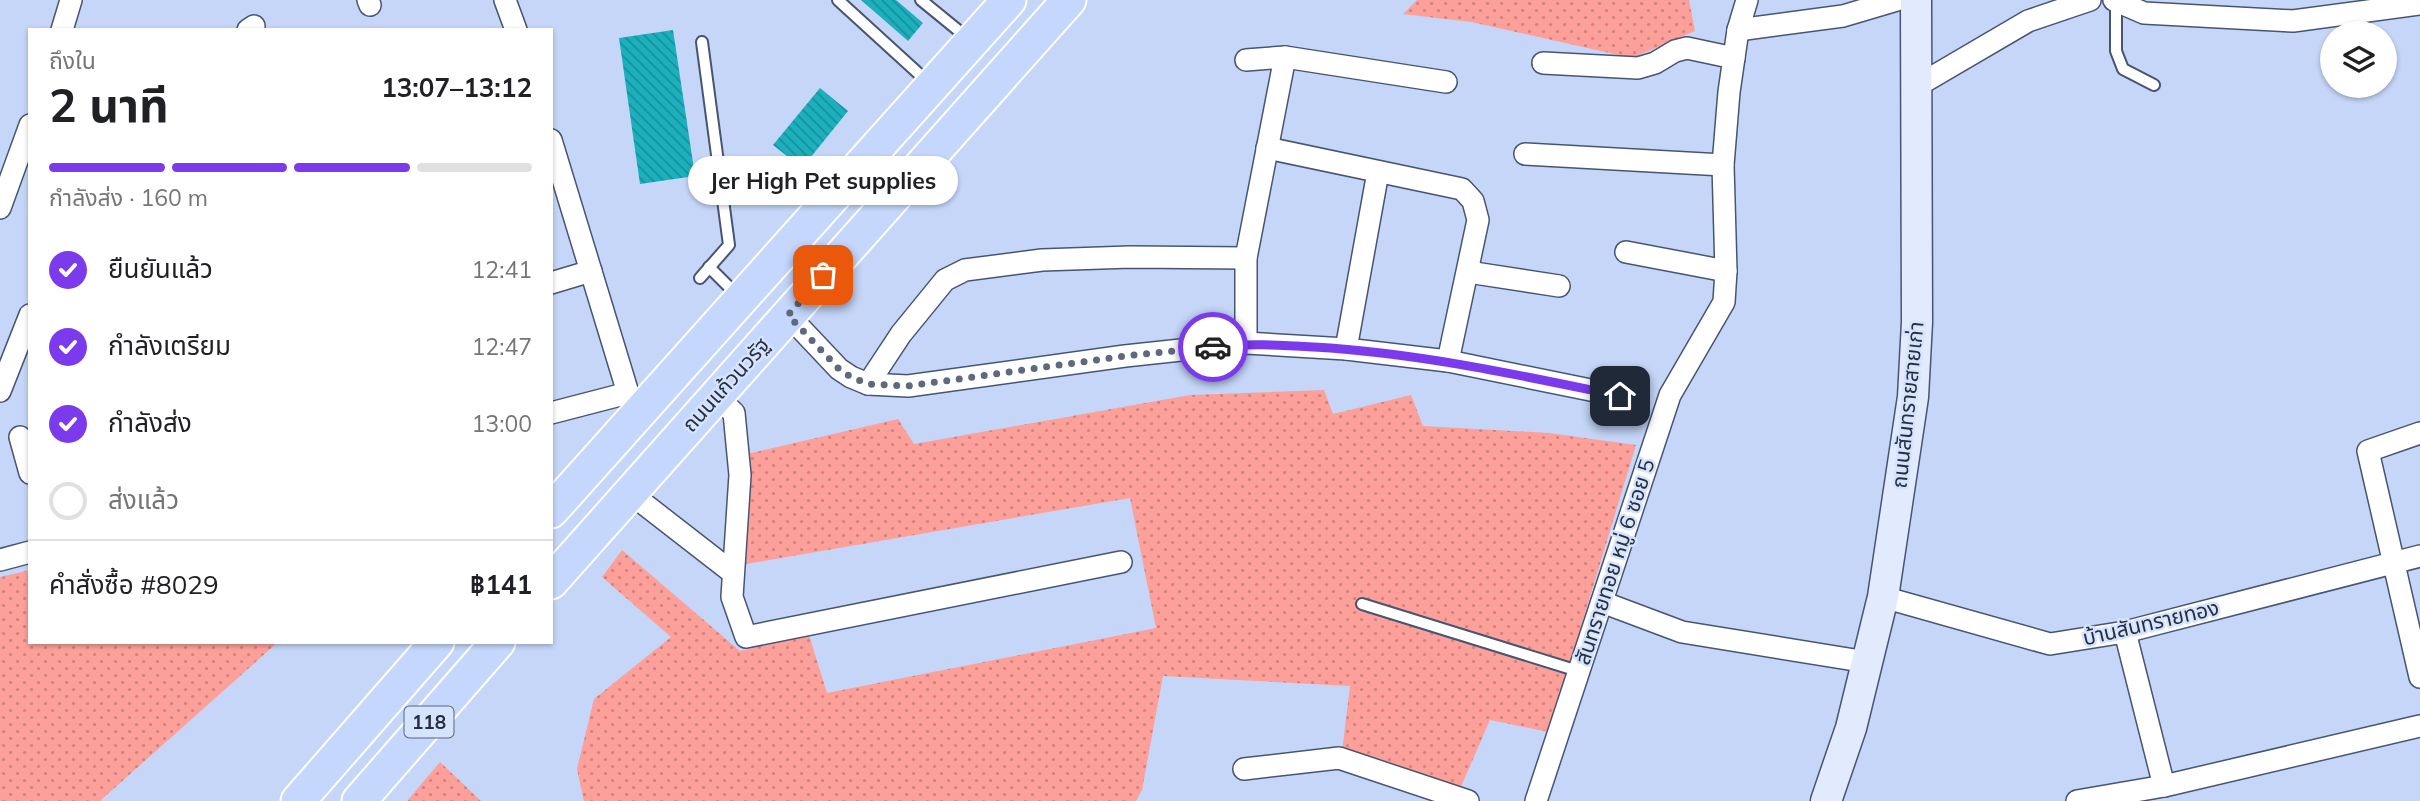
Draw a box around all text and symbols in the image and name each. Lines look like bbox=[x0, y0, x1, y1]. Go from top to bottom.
map controls bbox=[2320, 21, 2397, 98]
button: layers bbox=[2320, 21, 2397, 98]
text: ถึงใน bbox=[49, 46, 96, 75]
text: 13:07–13:12 bbox=[381, 71, 532, 104]
text: 2 นาที bbox=[49, 76, 169, 134]
callout: Jer High Pet supplies bbox=[688, 156, 958, 205]
text: Jer High Pet supplies bbox=[710, 166, 936, 195]
text: กำลังส่ง · 160 m bbox=[49, 183, 208, 212]
pin bbox=[793, 245, 853, 305]
icon: check bbox=[49, 251, 87, 289]
text: ยืนยันแล้ว bbox=[108, 252, 213, 285]
text: 12:41 bbox=[472, 255, 532, 284]
icon: bag bbox=[804, 256, 842, 294]
courier bbox=[1178, 312, 1248, 382]
street label: ถนนสันทรายสายเก่า bbox=[1885, 320, 1929, 490]
icon: check bbox=[49, 328, 87, 366]
icon: car bbox=[1194, 328, 1232, 366]
text: กำลังเตรียม bbox=[108, 329, 231, 362]
text: 12:47 bbox=[472, 332, 532, 361]
street label: ถนนแก้วนวรัฐ bbox=[676, 332, 774, 437]
pin bbox=[1590, 366, 1650, 426]
icon: home bbox=[1601, 377, 1639, 415]
icon: check bbox=[49, 405, 87, 443]
text: กำลังส่ง bbox=[108, 406, 192, 439]
text: 13:00 bbox=[472, 409, 532, 438]
street label: สันทรายทอย หมู่ 6 ซอย 5 bbox=[1568, 456, 1661, 668]
text: ส่งแล้ว bbox=[108, 483, 179, 516]
text: คำสั่งซื้อ #8029 bbox=[49, 568, 219, 601]
text: ฿141 bbox=[470, 568, 532, 601]
street label: บ้านสันทรายทอง bbox=[2080, 594, 2221, 650]
road number: 118 bbox=[404, 706, 453, 737]

